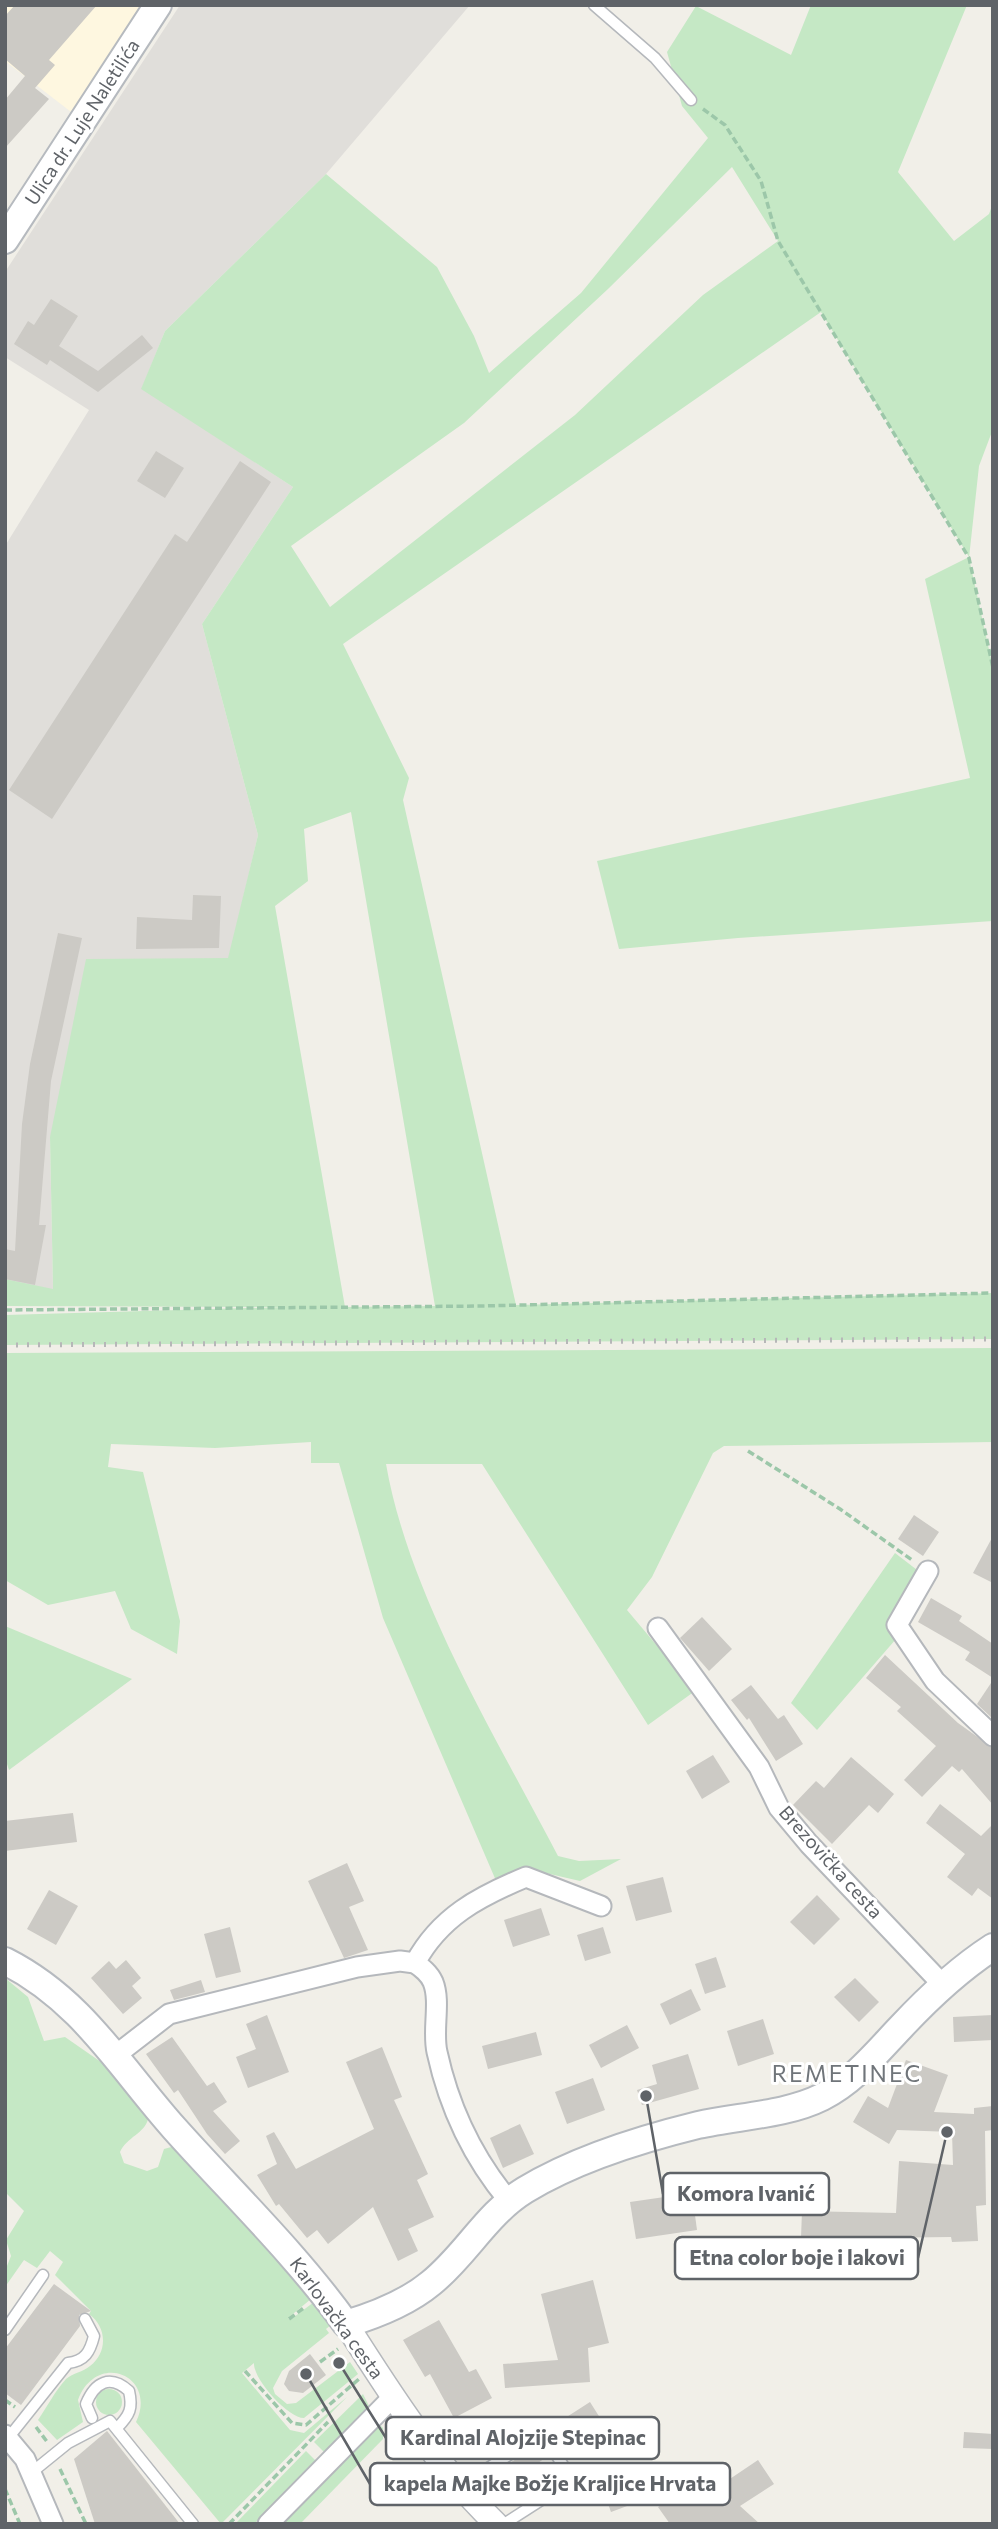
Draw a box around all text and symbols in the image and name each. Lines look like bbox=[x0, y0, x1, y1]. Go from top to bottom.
street label: Ulica dr. Luje Naletilića bbox=[19, 35, 144, 209]
street label: Brezovička cesta bbox=[775, 1801, 888, 1923]
district label: REMETINEC bbox=[772, 2059, 922, 2087]
callout: Komora Ivanić bbox=[663, 2173, 829, 2215]
text: Komora Ivanić bbox=[677, 2180, 815, 2205]
callout: Etna color boje i lakovi bbox=[675, 2237, 918, 2279]
text: Etna color boje i lakovi bbox=[689, 2244, 905, 2269]
street label: Karlovačka cesta bbox=[286, 2252, 389, 2383]
callout: Kardinal Alojzije Stepinac bbox=[386, 2417, 659, 2459]
text: Kardinal Alojzije Stepinac bbox=[400, 2424, 646, 2449]
callout: kapela Majke Božje Kraljice Hrvata bbox=[370, 2463, 730, 2505]
text: kapela Majke Božje Kraljice Hrvata bbox=[384, 2470, 716, 2495]

